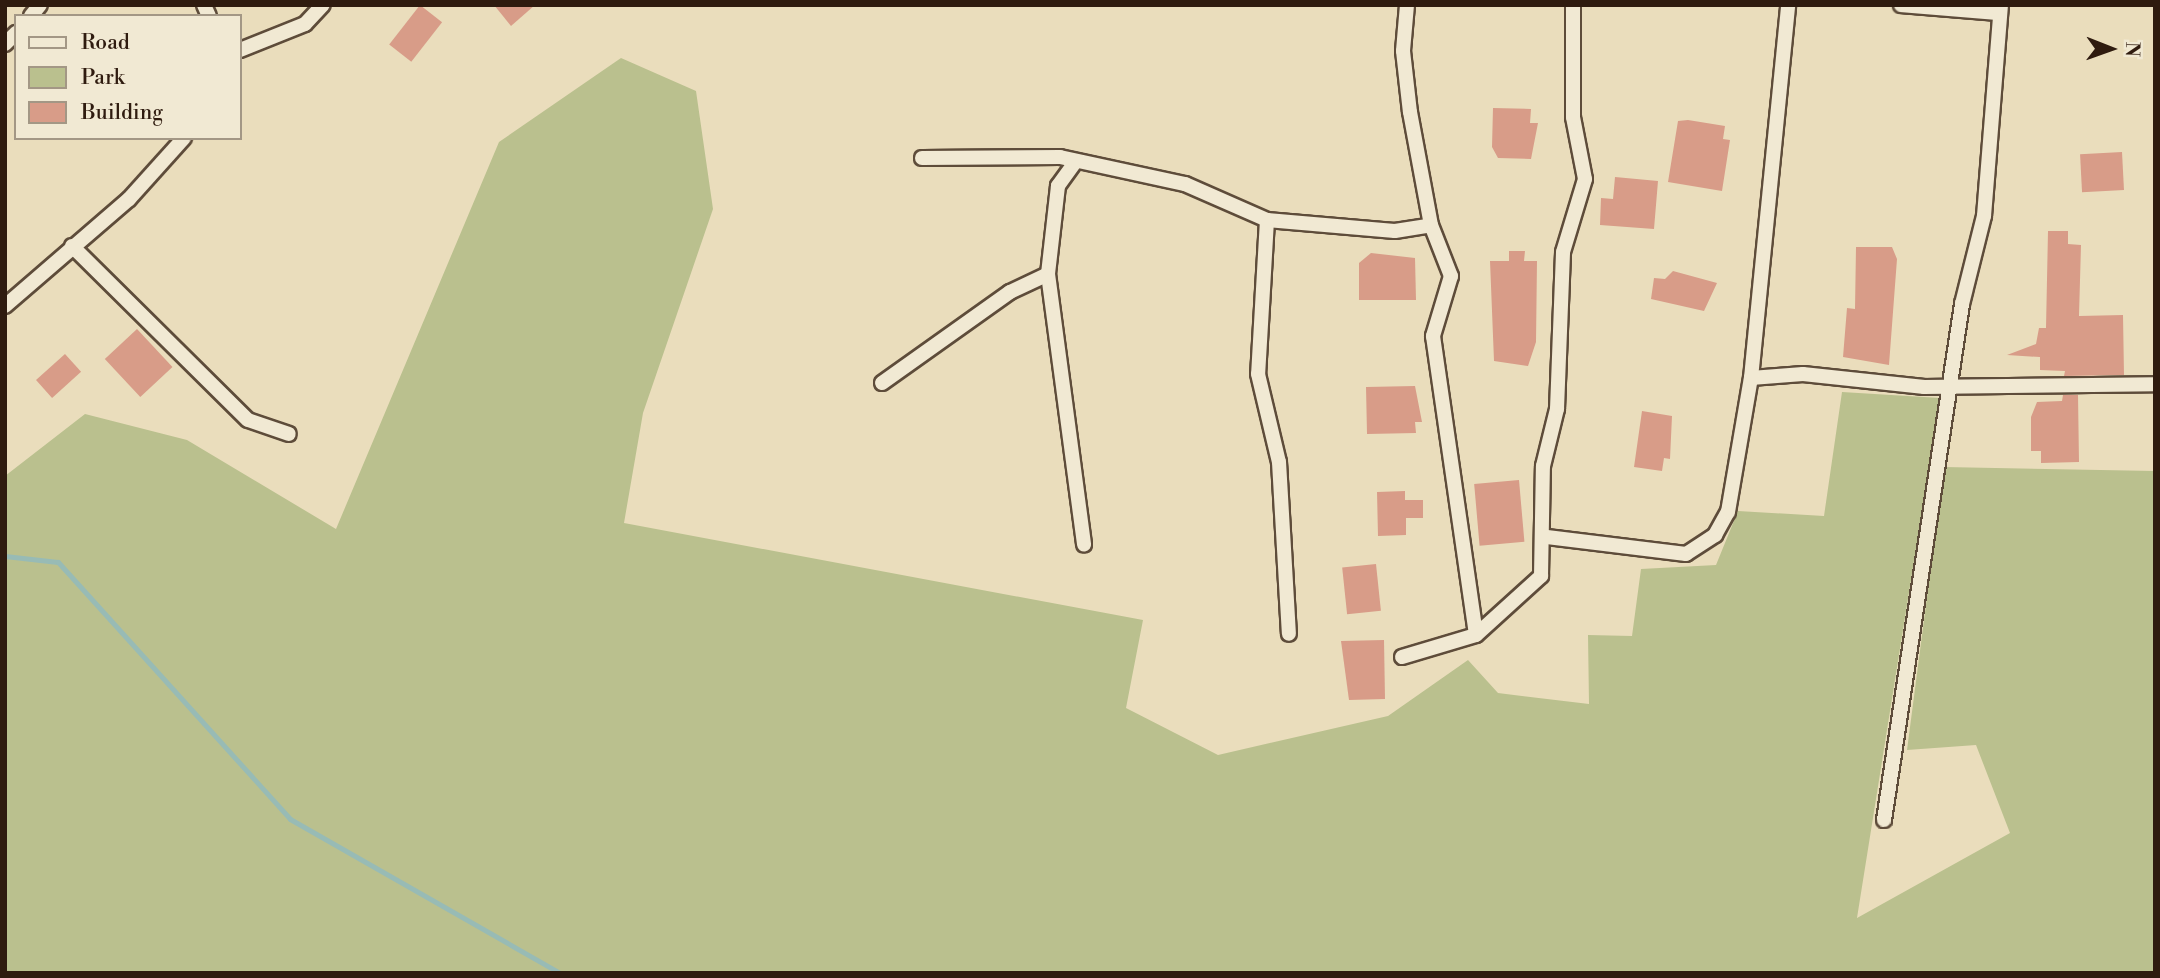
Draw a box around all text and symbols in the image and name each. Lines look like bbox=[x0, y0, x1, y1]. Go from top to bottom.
legend bbox=[14, 14, 242, 140]
north arrow bbox=[2076, 14, 2146, 84]
text: Road bbox=[81, 30, 130, 56]
text: N bbox=[2120, 42, 2144, 57]
text: Park bbox=[81, 65, 125, 91]
text: Building bbox=[81, 100, 163, 126]

